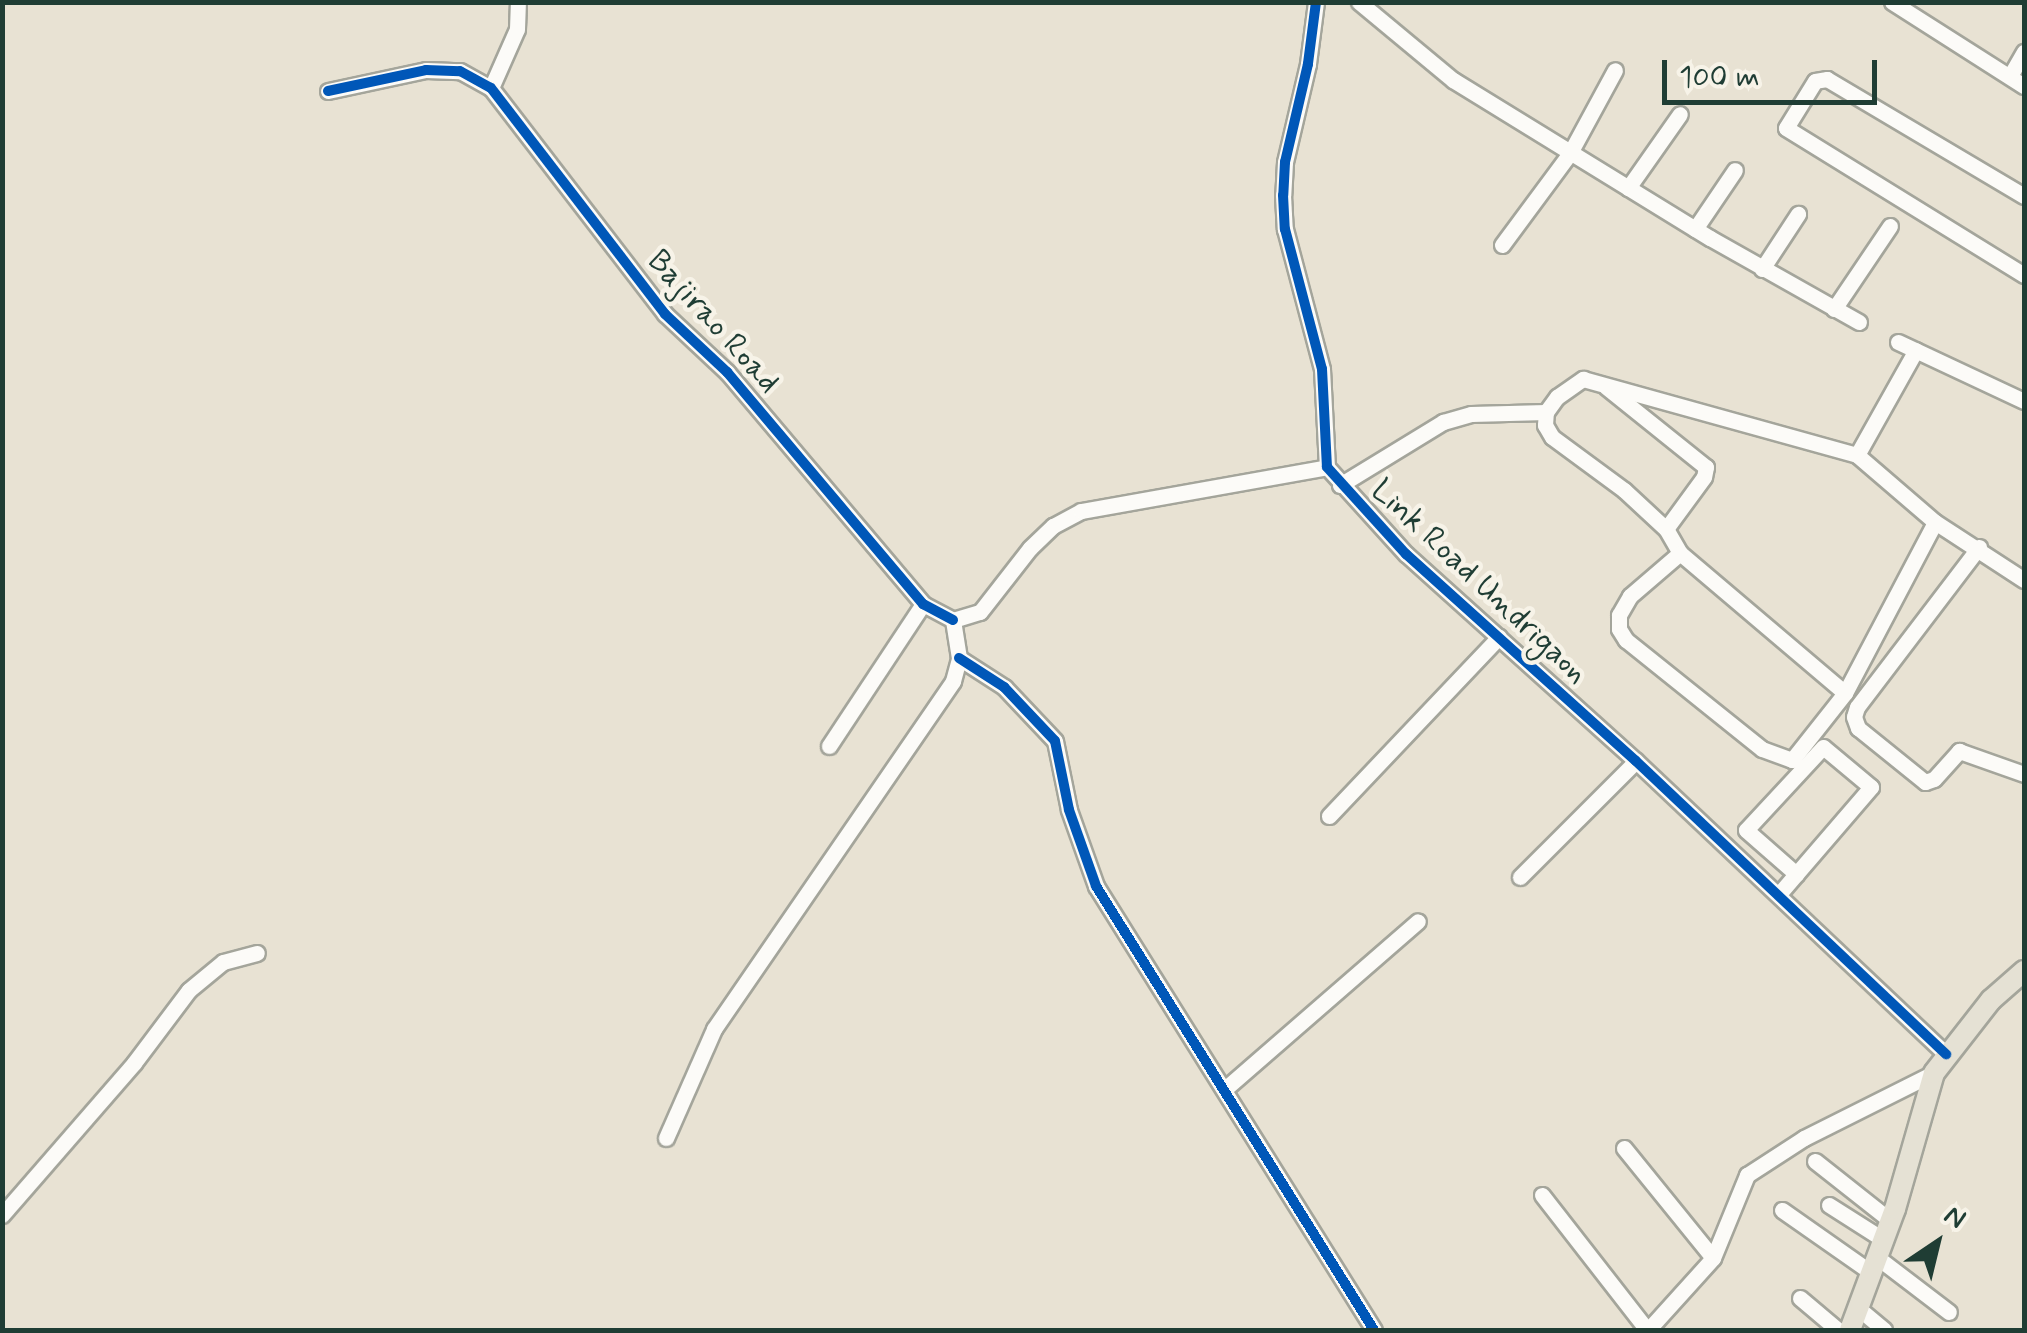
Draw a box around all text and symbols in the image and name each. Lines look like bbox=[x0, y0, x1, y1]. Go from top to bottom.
scale bar bbox=[1667, 40, 1882, 102]
text: 100 m bbox=[1679, 58, 1760, 97]
street label: Bajirao Road bbox=[640, 243, 786, 401]
street label: Link Road Undrigaon bbox=[1363, 472, 1595, 692]
north arrow bbox=[1887, 1193, 1987, 1293]
text: N bbox=[1936, 1198, 1973, 1239]

